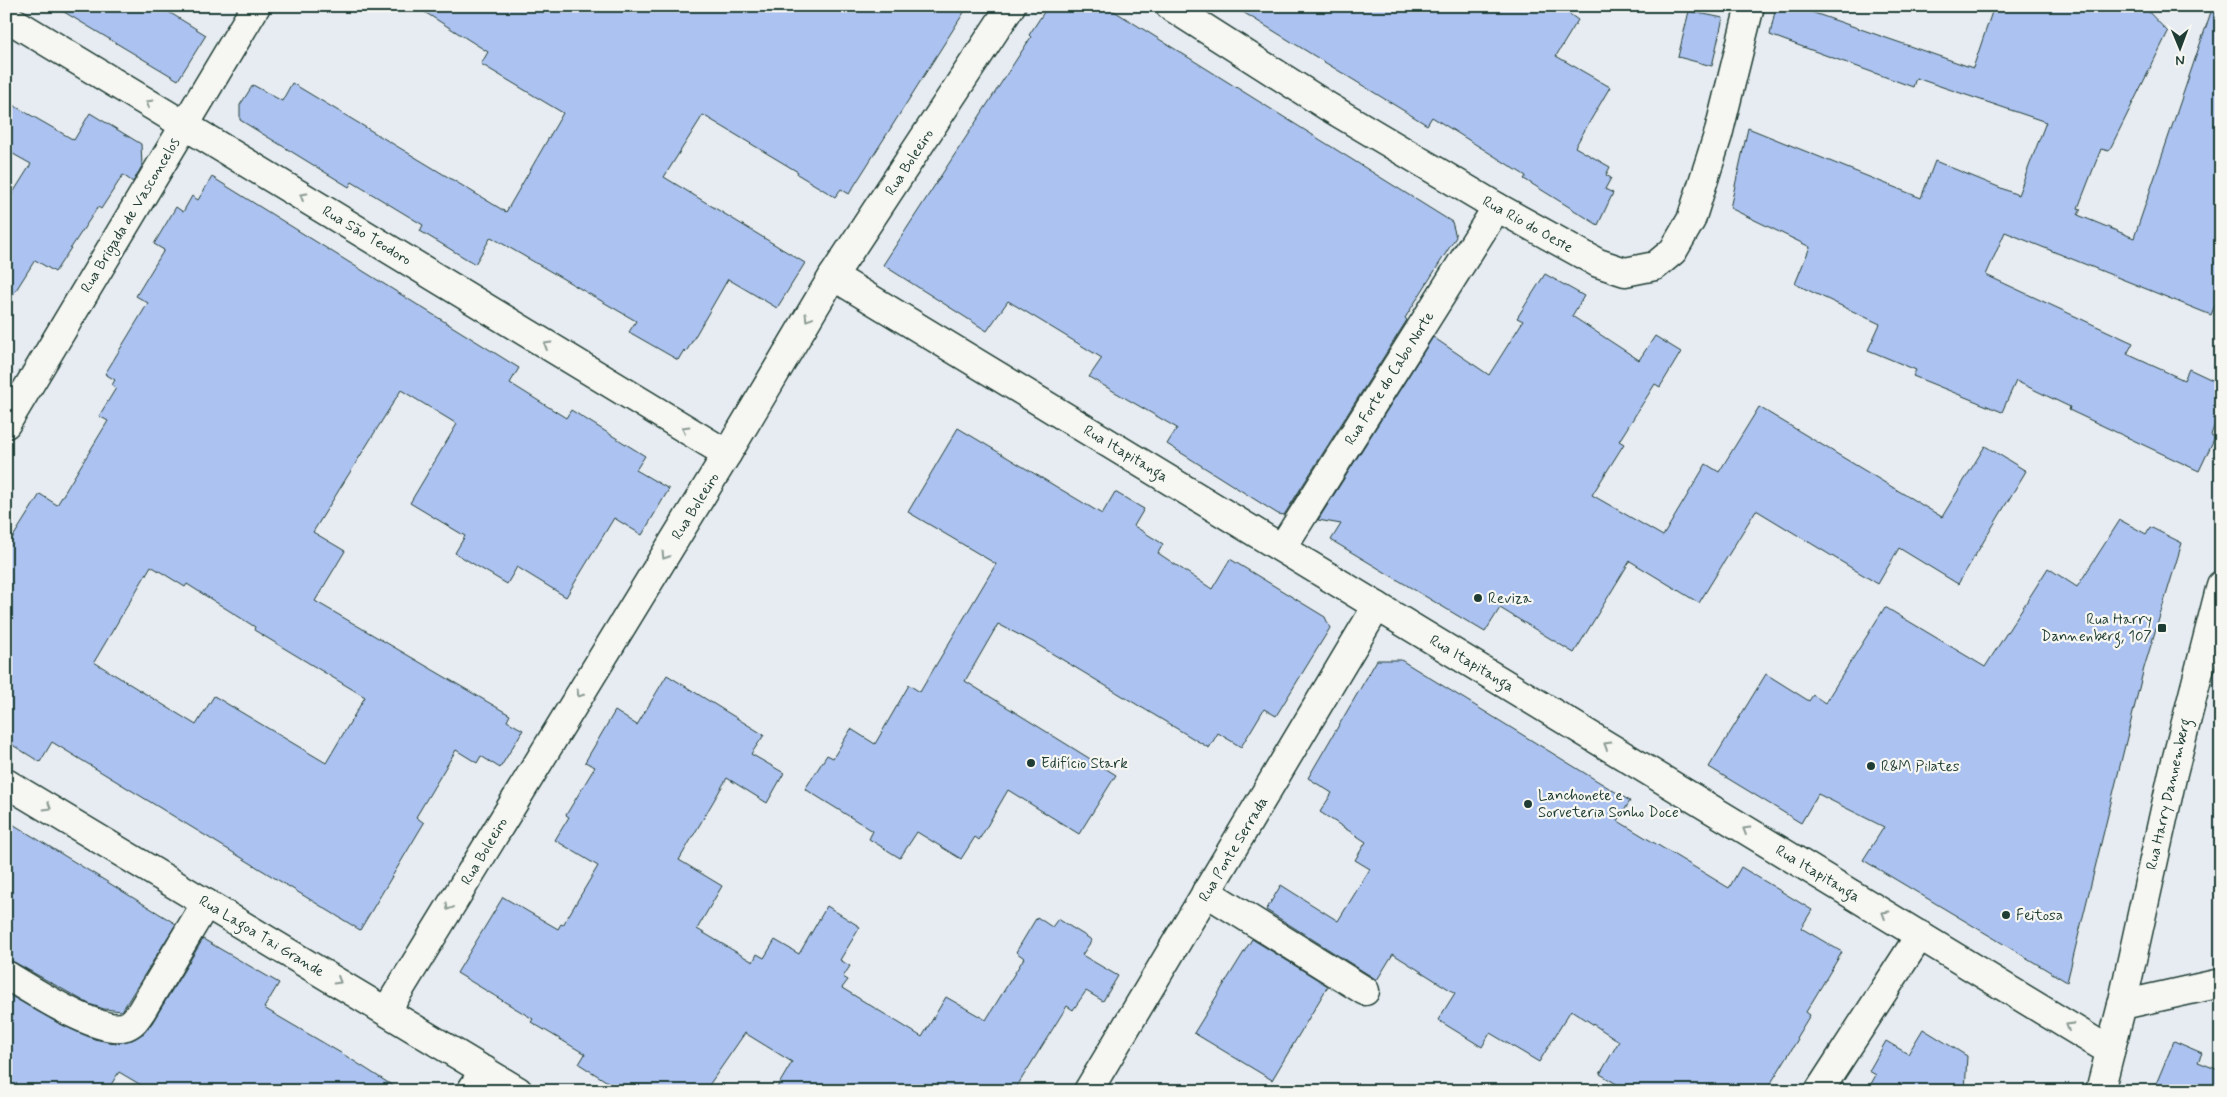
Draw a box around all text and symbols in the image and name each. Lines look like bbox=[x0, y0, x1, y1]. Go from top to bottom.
north arrow bbox=[2154, 22, 2204, 72]
text: N bbox=[2175, 51, 2185, 69]
one-way arrow bbox=[146, 99, 155, 109]
street label: Rua Boleeiro bbox=[881, 125, 939, 200]
street label: Rua Brigada de Vasconcelos bbox=[77, 134, 186, 297]
street label: Rua Rio do Oeste bbox=[1479, 192, 1576, 258]
one-way arrow bbox=[300, 193, 309, 203]
street label: Rua São Teodoro bbox=[318, 201, 415, 270]
street label: Rua Forte do Cabo Norte bbox=[1340, 308, 1439, 449]
one-way arrow bbox=[805, 313, 815, 322]
one-way arrow bbox=[543, 341, 552, 351]
street label: Rua Itapitanga bbox=[1079, 421, 1172, 488]
one-way arrow bbox=[682, 426, 691, 435]
street label: Rua Boleeiro bbox=[667, 469, 724, 544]
one-way arrow bbox=[662, 550, 671, 559]
place label: Reviza bbox=[1488, 589, 1533, 609]
marker: Reviza bbox=[1472, 592, 1484, 604]
place label: Rua Harry Dannenberg, 107 bbox=[2041, 610, 2152, 648]
marker: Rua Harry Dannenberg, 107 bbox=[2156, 622, 2168, 634]
street label: Rua Itapitanga bbox=[1425, 631, 1518, 698]
one-way arrow bbox=[577, 689, 586, 698]
street label: Rua Harry Dannemberg bbox=[2142, 716, 2197, 872]
one-way arrow bbox=[1604, 742, 1613, 752]
place label: Edifício Stark bbox=[1041, 754, 1128, 774]
marker: Edifício Stark bbox=[1025, 757, 1037, 769]
place label: R&M Pilates bbox=[1881, 757, 1960, 777]
marker: R&M Pilates bbox=[1865, 760, 1877, 772]
place label: Lanchonete e Sorveteria Sonho Doce bbox=[1538, 786, 1679, 823]
street label: Rua Ponte Serrada bbox=[1195, 793, 1273, 906]
marker: Lanchonete e Sorveteria Sonho Doce bbox=[1522, 798, 1534, 810]
one-way arrow bbox=[43, 801, 52, 811]
street label: Rua Boleeiro bbox=[457, 814, 513, 889]
one-way arrow bbox=[1743, 826, 1752, 836]
street label: Rua Itapitanga bbox=[1771, 841, 1864, 908]
street label: Rua Lagoa Tai Grande bbox=[194, 891, 328, 983]
one-way arrow bbox=[446, 902, 456, 911]
place label: Feitosa bbox=[2016, 906, 2063, 926]
marker: Feitosa bbox=[2000, 909, 2012, 921]
one-way arrow bbox=[1882, 910, 1891, 920]
one-way arrow bbox=[332, 975, 341, 985]
one-way arrow bbox=[2065, 1022, 2074, 1032]

